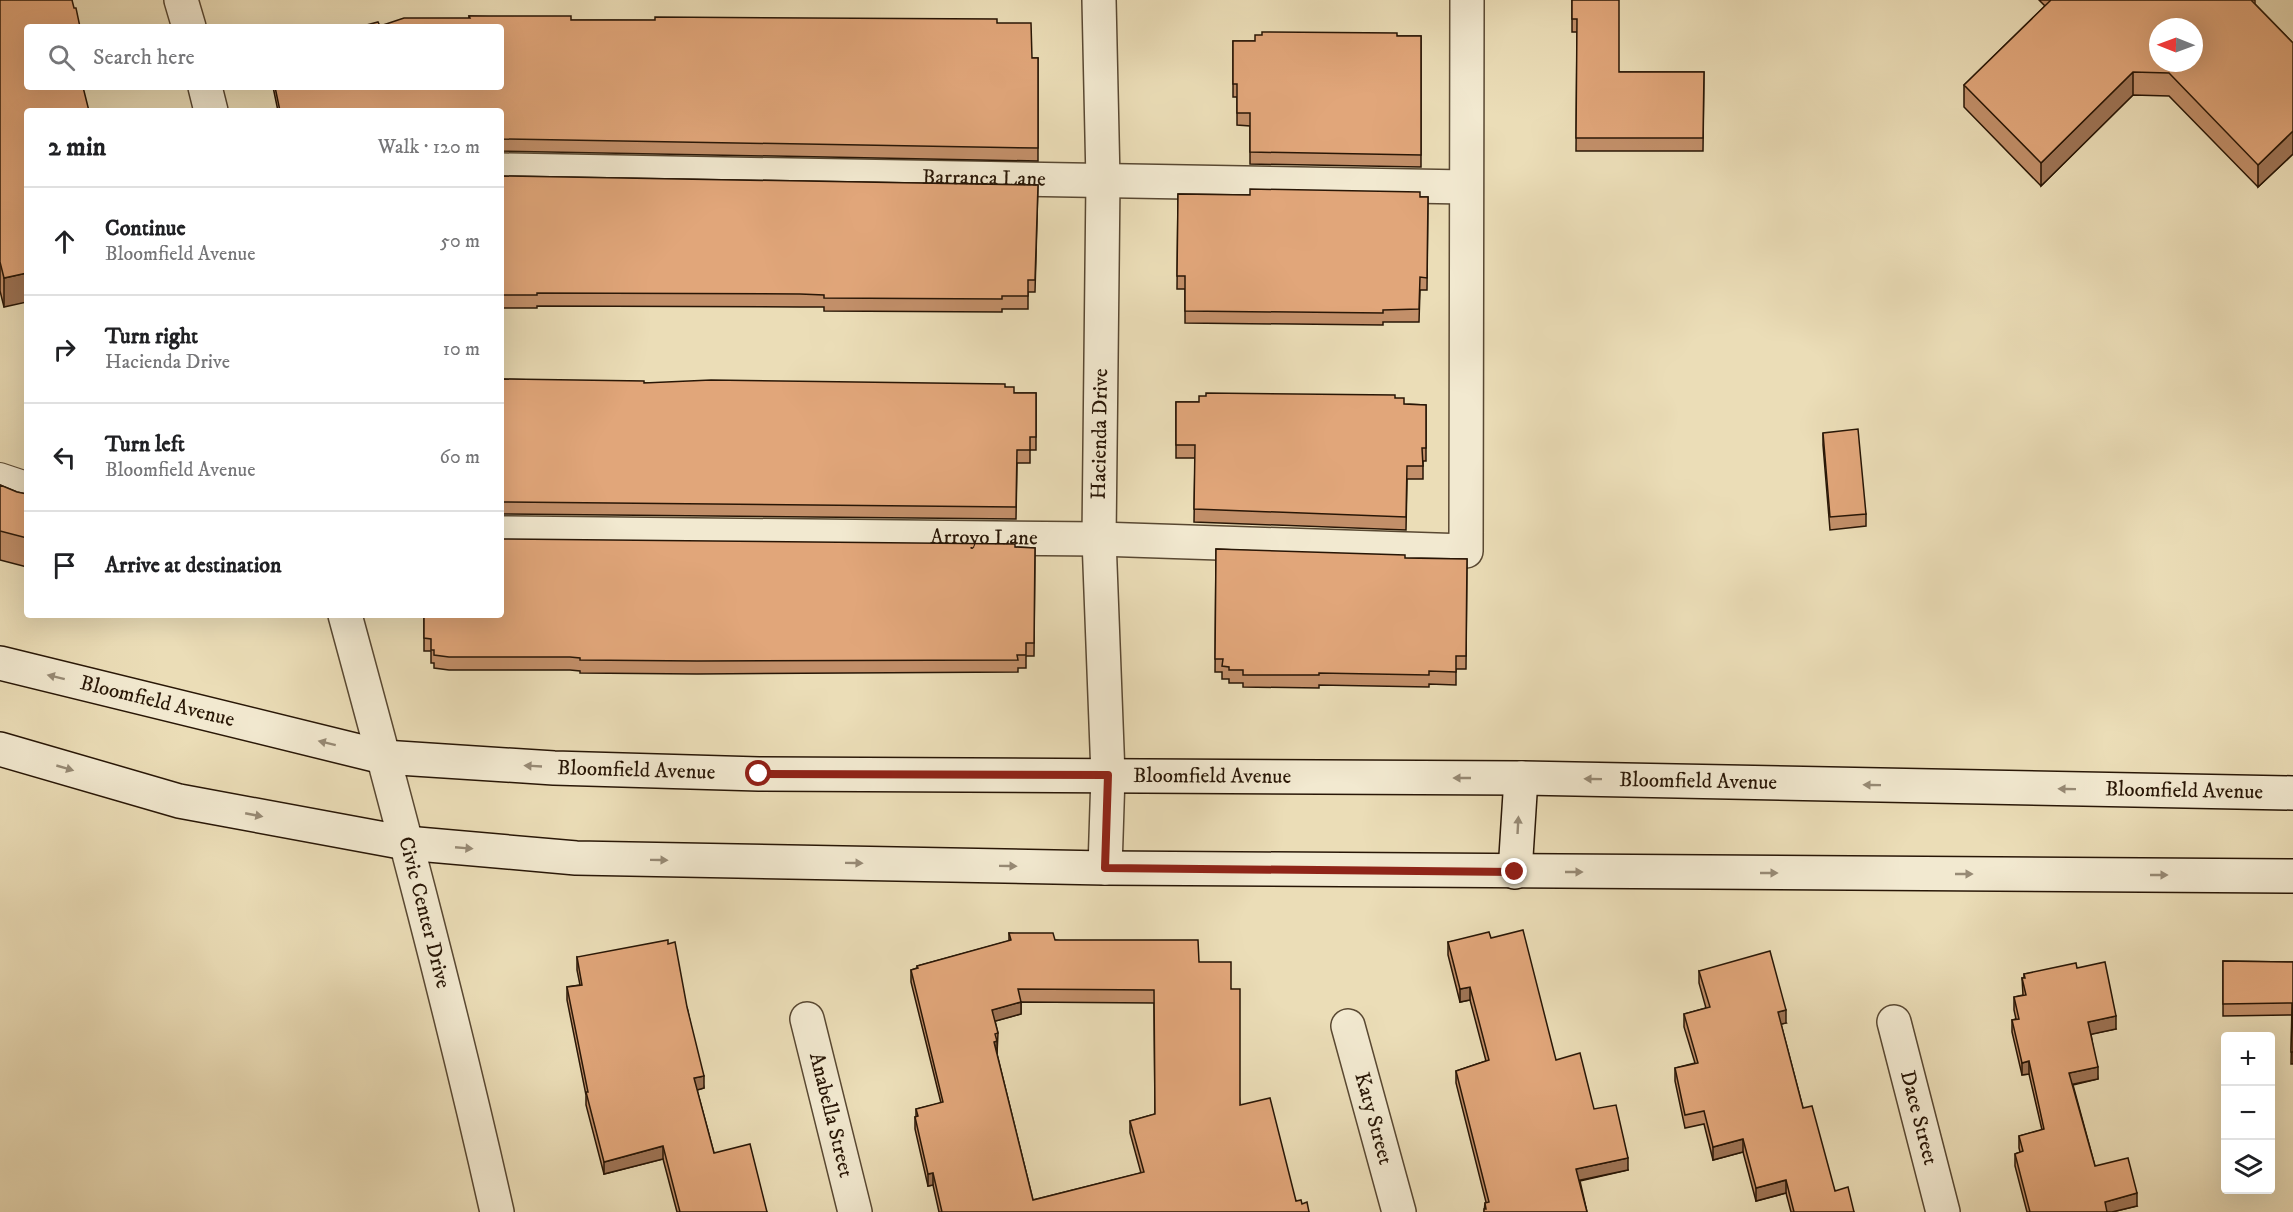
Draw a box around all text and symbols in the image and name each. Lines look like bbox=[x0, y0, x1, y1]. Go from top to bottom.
north arrow bbox=[2149, 18, 2203, 72]
search box bbox=[24, 24, 504, 90]
icon: search bbox=[45, 41, 78, 74]
text: Search here bbox=[93, 44, 195, 71]
text: 2 min bbox=[48, 131, 106, 164]
text: Walk · 120 m bbox=[378, 135, 480, 160]
street label: Barranca Lane bbox=[922, 164, 1046, 193]
text: Continue bbox=[105, 215, 186, 242]
icon: ahead bbox=[48, 225, 81, 258]
text: 50 m bbox=[440, 229, 480, 254]
text: Bloomfield Avenue bbox=[105, 242, 255, 267]
text: Turn right bbox=[105, 323, 198, 350]
icon: right bbox=[48, 333, 81, 366]
text: 10 m bbox=[443, 337, 480, 362]
text: Hacienda Drive bbox=[105, 350, 230, 375]
street label: Hacienda Drive bbox=[1086, 368, 1114, 500]
text: Turn left bbox=[105, 431, 185, 458]
icon: left bbox=[48, 441, 81, 474]
text: 60 m bbox=[440, 445, 480, 470]
text: Bloomfield Avenue bbox=[105, 458, 255, 483]
street label: Arroyo Lane bbox=[930, 524, 1038, 551]
icon: arrive bbox=[48, 549, 81, 582]
text: Arrive at destination bbox=[105, 552, 282, 579]
street label: Bloomfield Avenue bbox=[77, 670, 237, 733]
one-way arrow bbox=[46, 671, 65, 681]
one-way arrow bbox=[317, 738, 336, 748]
street label: Bloomfield Avenue bbox=[557, 755, 716, 786]
route start bbox=[745, 760, 771, 786]
one-way arrow bbox=[523, 762, 542, 771]
street label: Bloomfield Avenue bbox=[1133, 763, 1292, 790]
one-way arrow bbox=[56, 764, 74, 773]
street label: Bloomfield Avenue bbox=[1619, 767, 1778, 796]
one-way arrow bbox=[1453, 773, 1472, 782]
one-way arrow bbox=[1583, 775, 1602, 784]
street label: Bloomfield Avenue bbox=[2105, 776, 2264, 805]
one-way arrow bbox=[1862, 780, 1881, 790]
one-way arrow bbox=[2057, 784, 2076, 794]
one-way arrow bbox=[245, 811, 264, 820]
one-way arrow bbox=[1513, 815, 1523, 834]
street label: Civic Center Drive bbox=[392, 834, 456, 991]
one-way arrow bbox=[455, 843, 474, 853]
one-way arrow bbox=[649, 855, 668, 865]
one-way arrow bbox=[844, 858, 863, 868]
route end bbox=[1501, 858, 1527, 884]
one-way arrow bbox=[998, 861, 1017, 870]
one-way arrow bbox=[1564, 867, 1583, 877]
one-way arrow bbox=[1759, 868, 1778, 878]
one-way arrow bbox=[1954, 869, 1973, 879]
one-way arrow bbox=[2149, 871, 2168, 880]
map controls bbox=[2221, 1032, 2275, 1194]
button: + bbox=[2221, 1032, 2275, 1086]
street label: Anabella Street bbox=[803, 1050, 859, 1180]
street label: Dace Street bbox=[1894, 1068, 1943, 1168]
street label: Katy Street bbox=[1348, 1070, 1399, 1168]
button: − bbox=[2221, 1086, 2275, 1140]
button: layers bbox=[2221, 1140, 2275, 1194]

